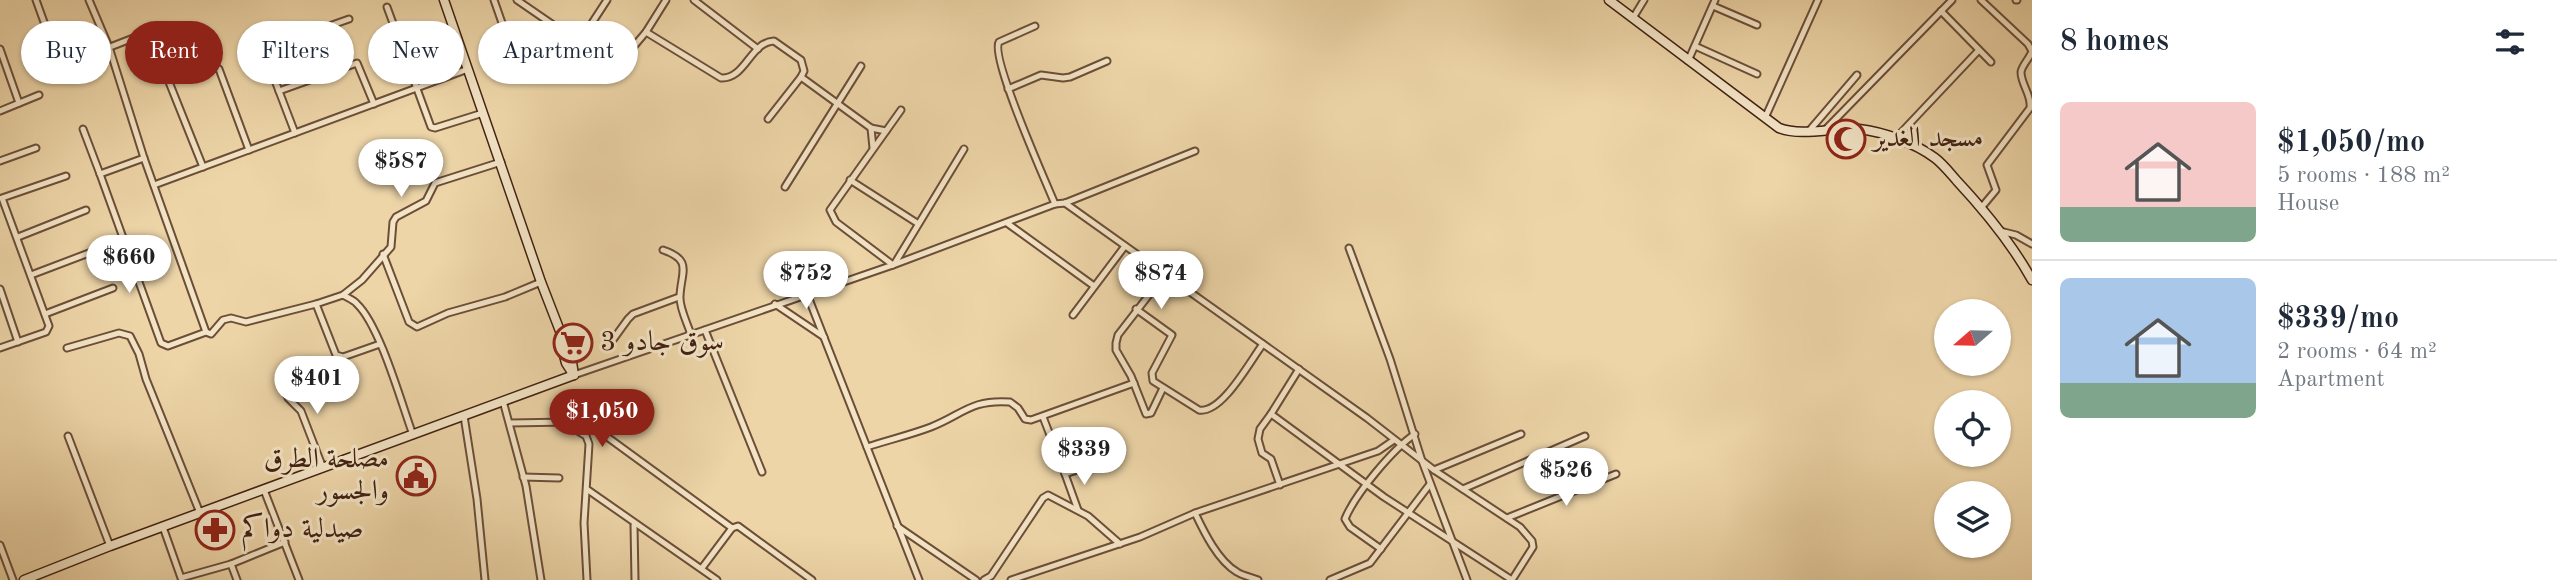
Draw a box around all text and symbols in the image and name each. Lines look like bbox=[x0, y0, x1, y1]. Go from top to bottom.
chip: Buy bbox=[21, 21, 111, 84]
chip: Rent bbox=[125, 21, 223, 84]
chip: Filters bbox=[237, 21, 354, 84]
chip: New bbox=[368, 21, 464, 84]
chip: Apartment bbox=[478, 21, 638, 84]
icon: filters bbox=[2491, 23, 2529, 61]
text: 8 homes bbox=[2060, 27, 2169, 57]
mosque icon: مسجد الغدير bbox=[1825, 118, 1867, 160]
place label: مسجد الغدير bbox=[1870, 125, 1984, 153]
text: $1,050/mo bbox=[2277, 128, 2425, 158]
icon: home bbox=[2116, 130, 2200, 214]
pin: $587 bbox=[360, 140, 442, 199]
text: $587 bbox=[374, 150, 428, 173]
text: 5 rooms · 188 m² bbox=[2277, 164, 2450, 187]
text: House bbox=[2277, 192, 2339, 215]
pin: $660 bbox=[88, 236, 170, 295]
text: $660 bbox=[102, 246, 156, 269]
pin: $752 bbox=[765, 252, 847, 311]
pin: $874 bbox=[1120, 252, 1202, 311]
text: $752 bbox=[779, 262, 833, 285]
text: $874 bbox=[1134, 262, 1188, 285]
north arrow bbox=[1934, 299, 2011, 376]
map controls bbox=[1934, 299, 2011, 558]
text: $339/mo bbox=[2277, 304, 2399, 334]
icon: home bbox=[2116, 306, 2200, 390]
supermarket icon: سوق جادو 3 bbox=[552, 322, 594, 364]
place label: سوق جادو 3 bbox=[600, 329, 724, 358]
text: 2 rooms · 64 m² bbox=[2277, 340, 2437, 363]
pin: $401 bbox=[276, 356, 358, 416]
text: $401 bbox=[290, 367, 344, 390]
text: Apartment bbox=[2277, 368, 2385, 391]
pin: $1,050 bbox=[545, 390, 659, 449]
button: locate bbox=[1934, 390, 2011, 467]
text: $1,050 bbox=[565, 400, 639, 423]
pin: $339 bbox=[1043, 428, 1125, 487]
text: $339 bbox=[1057, 438, 1111, 461]
place label: مصلحة الطرق والجسور bbox=[264, 446, 389, 507]
pin: $526 bbox=[1525, 448, 1607, 508]
public building icon: مصلحة الطرق والجسور bbox=[395, 455, 437, 497]
text: $526 bbox=[1539, 459, 1593, 482]
button: layers bbox=[1934, 481, 2011, 558]
pharmacy icon: صيدلية دواكم bbox=[194, 509, 236, 551]
place label: صيدلية دواكم bbox=[242, 512, 364, 552]

